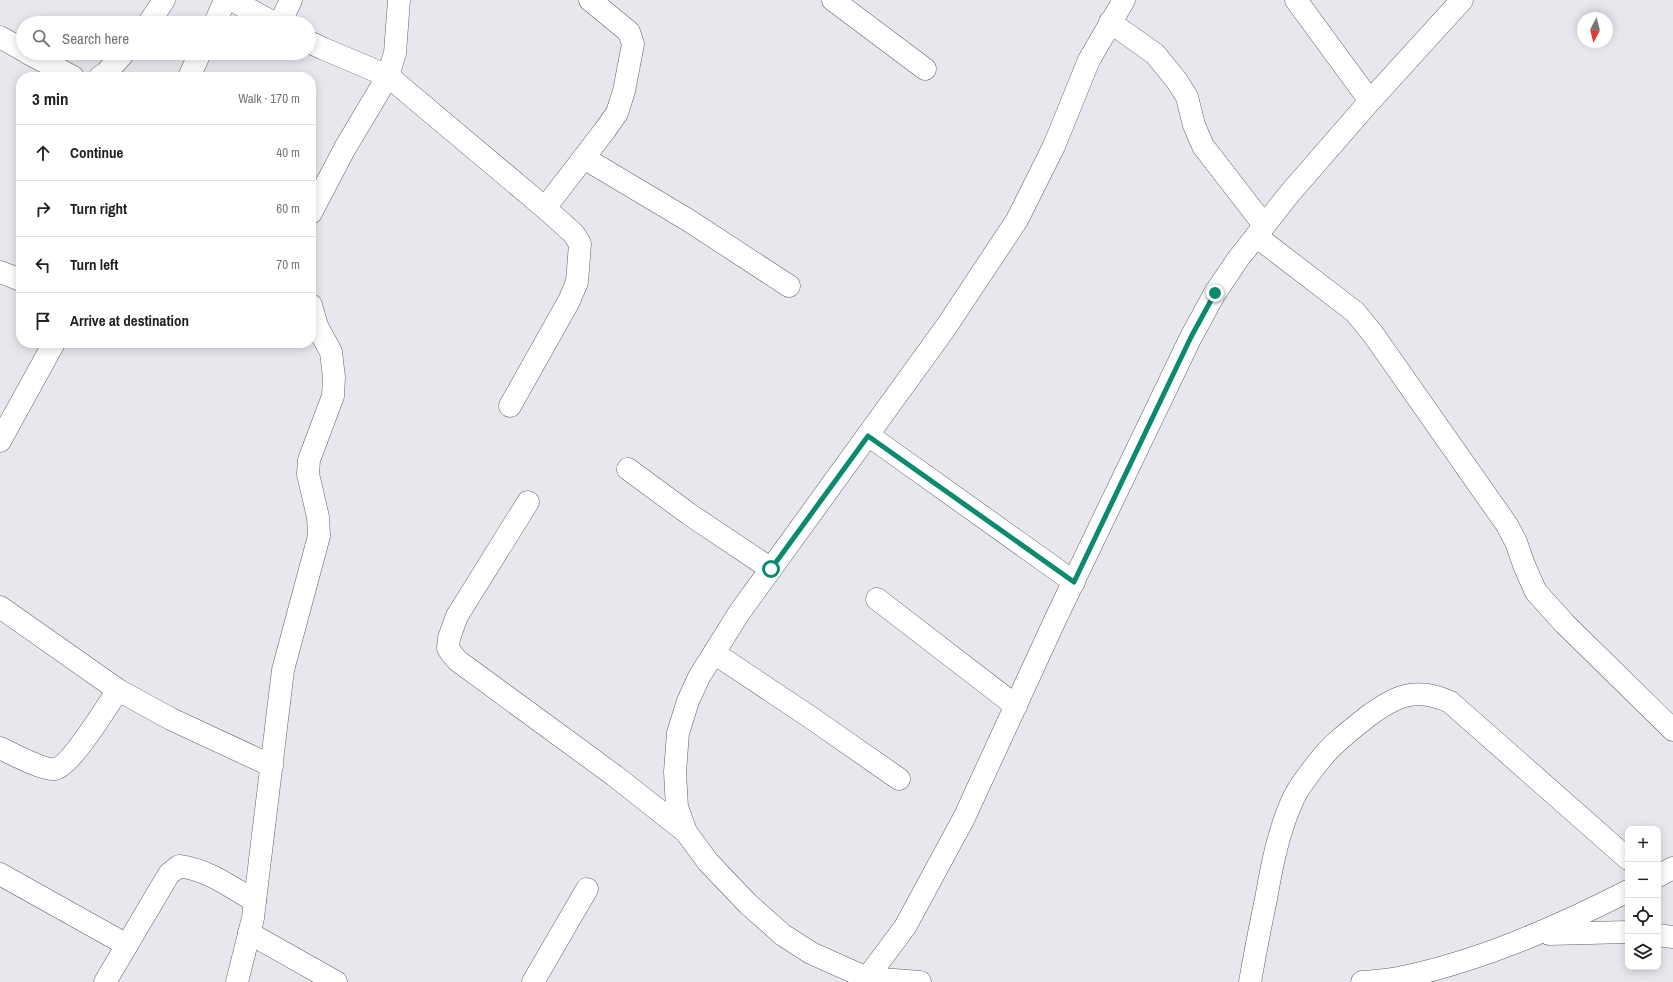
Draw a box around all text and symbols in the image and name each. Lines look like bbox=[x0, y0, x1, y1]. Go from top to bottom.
north arrow bbox=[1577, 12, 1613, 48]
search box bbox=[16, 16, 316, 60]
icon: search bbox=[30, 27, 52, 49]
text: Search here bbox=[62, 28, 129, 49]
text: 3 min bbox=[32, 87, 68, 110]
text: Walk · 170 m bbox=[238, 90, 300, 107]
icon: ahead bbox=[32, 142, 54, 164]
text: Continue bbox=[70, 142, 123, 163]
text: 40 m bbox=[276, 144, 300, 161]
icon: right bbox=[32, 198, 54, 220]
text: Turn right bbox=[70, 198, 127, 219]
text: 60 m bbox=[276, 200, 300, 217]
icon: left bbox=[32, 254, 54, 276]
text: Turn left bbox=[70, 254, 118, 275]
text: 70 m bbox=[276, 256, 300, 273]
route end bbox=[1206, 284, 1224, 302]
icon: arrive bbox=[32, 310, 54, 332]
text: Arrive at destination bbox=[70, 310, 189, 331]
route start bbox=[762, 560, 780, 578]
map controls bbox=[1625, 826, 1661, 970]
button: + bbox=[1625, 826, 1661, 862]
button: − bbox=[1625, 862, 1661, 898]
button: locate bbox=[1625, 898, 1661, 934]
button: layers bbox=[1625, 934, 1661, 970]

